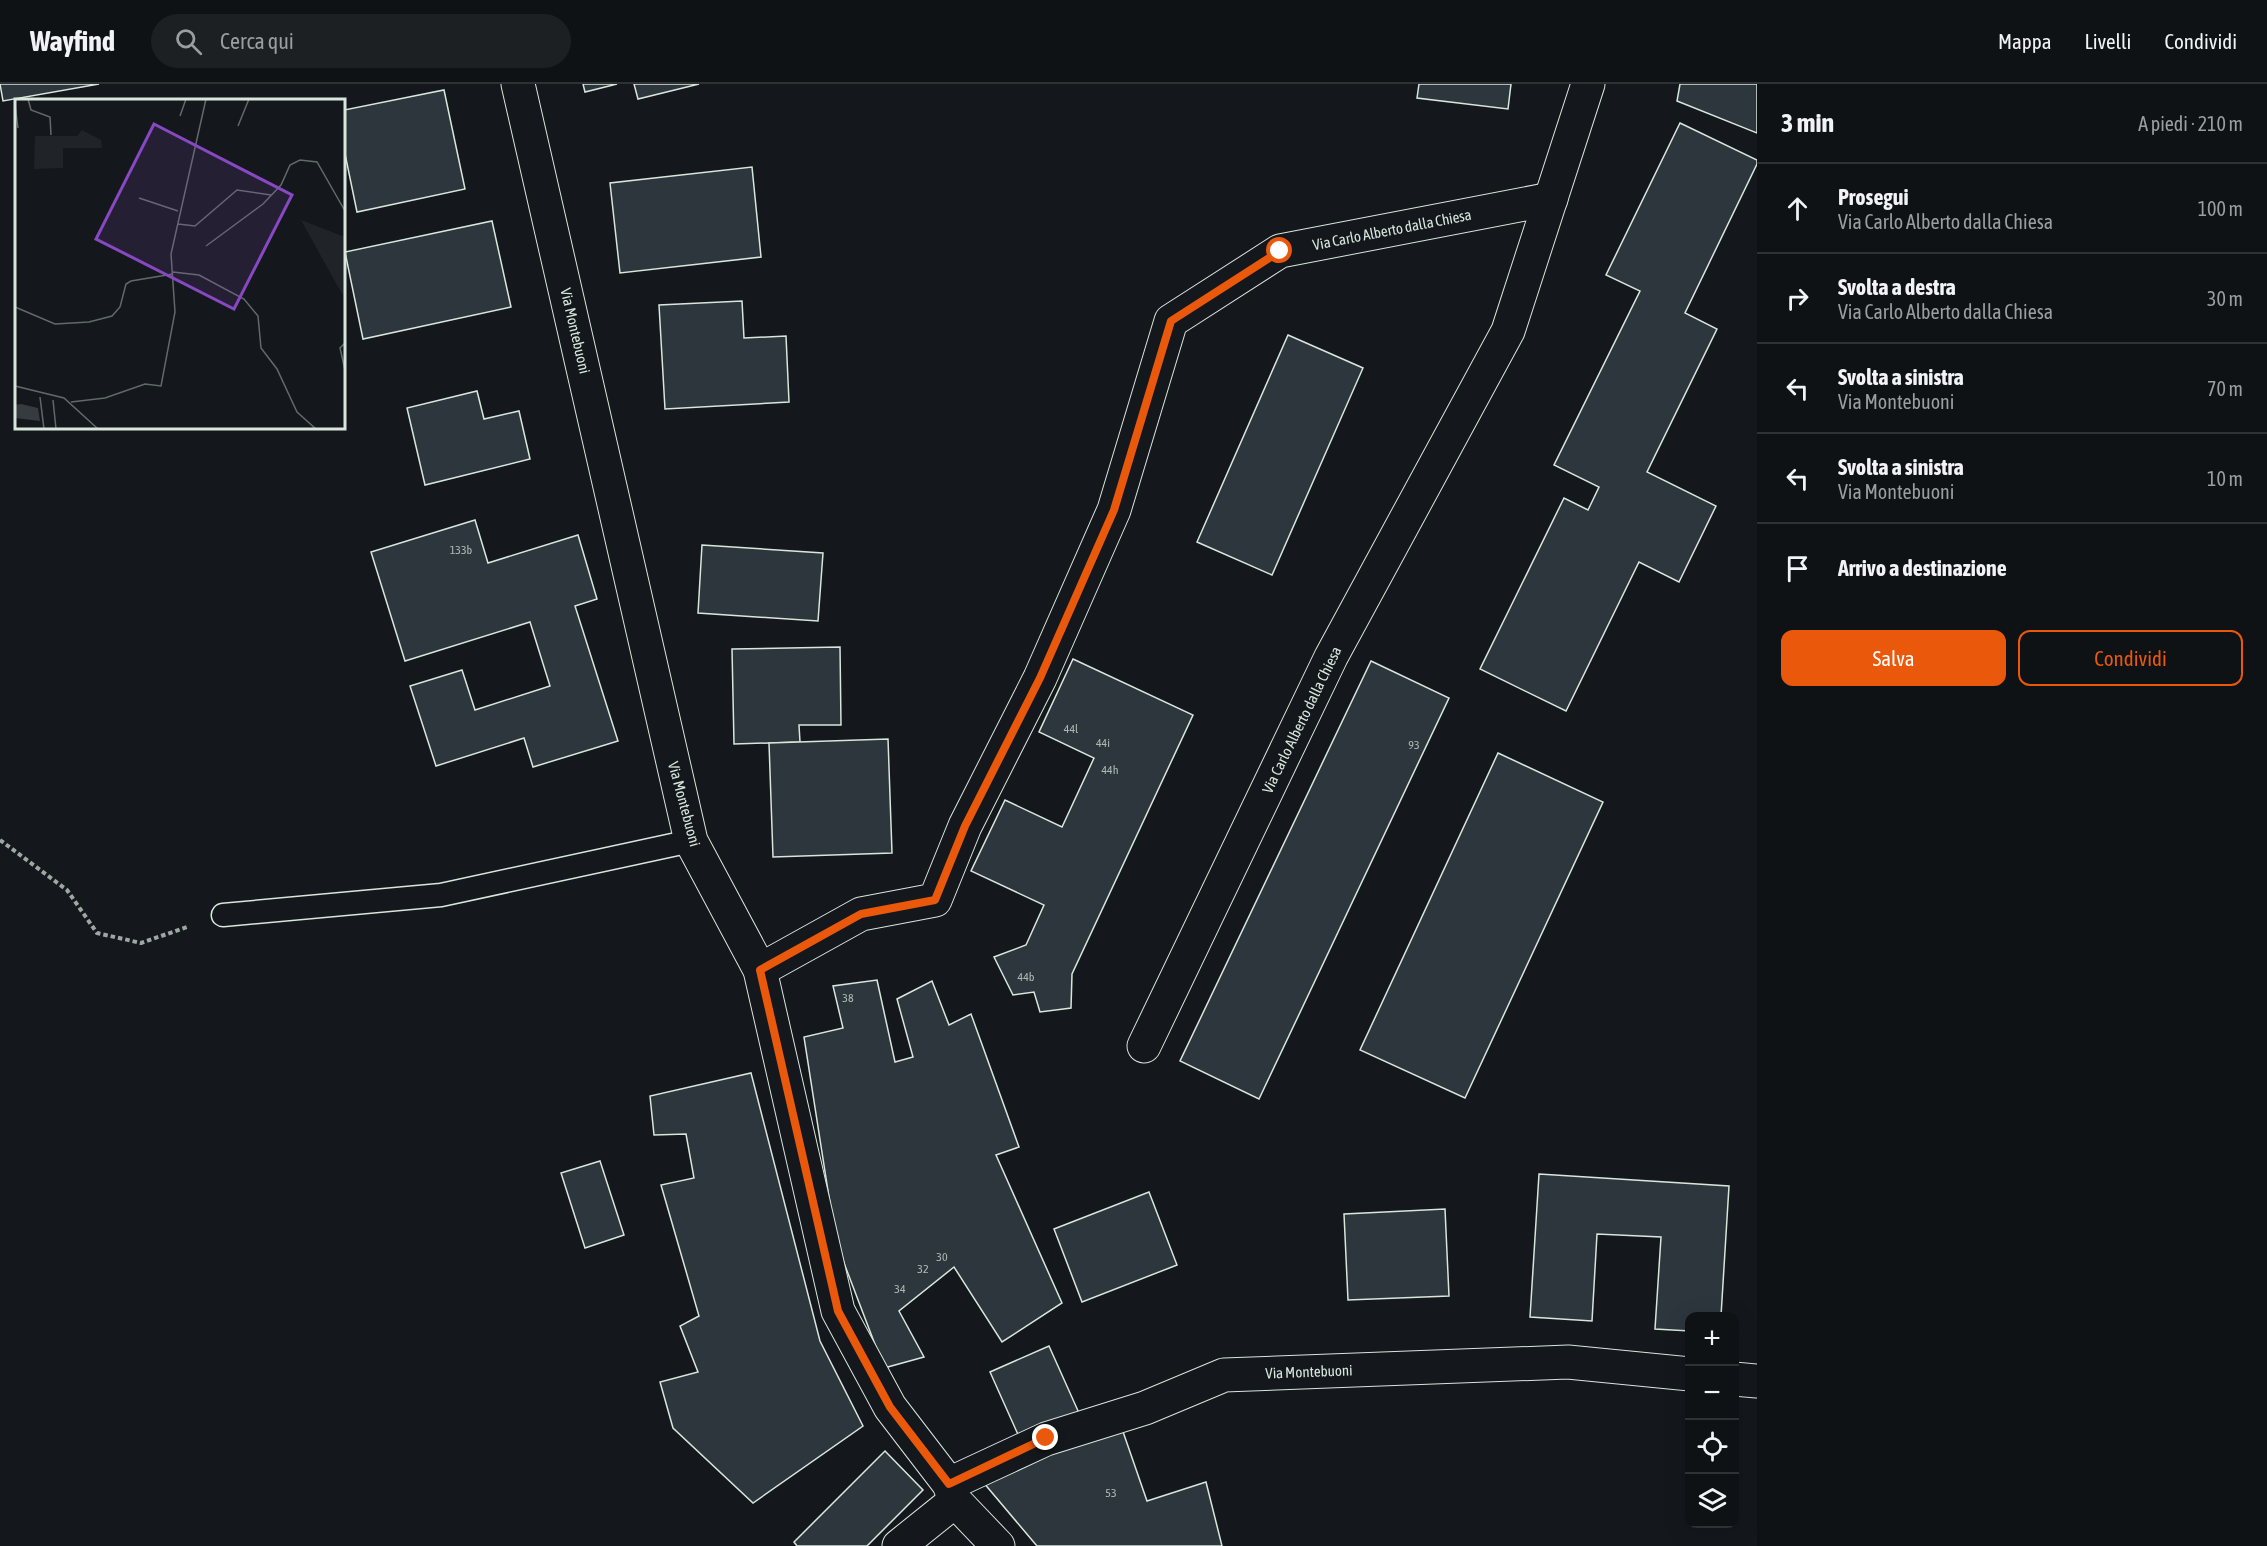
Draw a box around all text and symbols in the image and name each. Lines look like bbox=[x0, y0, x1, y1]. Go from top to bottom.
search box bbox=[151, 14, 571, 68]
text: Wayfind bbox=[30, 25, 115, 57]
icon: search bbox=[172, 25, 205, 58]
text: Cerca qui bbox=[220, 28, 294, 54]
text: Mappa bbox=[1998, 29, 2052, 53]
text: Livelli bbox=[2085, 29, 2131, 53]
text: Condividi bbox=[2164, 29, 2237, 53]
inset map bbox=[15, 99, 345, 429]
text: 3 min bbox=[1781, 108, 1834, 138]
text: A piedi · 210 m bbox=[2138, 112, 2243, 135]
text: Prosegui bbox=[1838, 184, 1909, 210]
icon: ahead bbox=[1781, 192, 1814, 225]
text: 100 m bbox=[2198, 197, 2243, 220]
street label: Via Carlo Alberto dalla Chiesa bbox=[1311, 206, 1473, 253]
text: Via Carlo Alberto dalla Chiesa bbox=[1838, 210, 2053, 233]
route start bbox=[1266, 237, 1292, 263]
text: Svolta a destra bbox=[1838, 274, 1956, 300]
icon: right bbox=[1781, 282, 1814, 315]
street label: Via Montebuoni bbox=[557, 286, 594, 375]
text: 30 m bbox=[2207, 287, 2243, 310]
text: Via Carlo Alberto dalla Chiesa bbox=[1838, 300, 2053, 323]
text: Svolta a sinistra bbox=[1838, 364, 1964, 390]
icon: left bbox=[1781, 372, 1814, 405]
text: 70 m bbox=[2207, 377, 2243, 400]
text: Via Montebuoni bbox=[1838, 390, 1954, 413]
text: Svolta a sinistra bbox=[1838, 454, 1964, 480]
icon: left bbox=[1781, 462, 1814, 495]
text: 10 m bbox=[2207, 467, 2243, 490]
text: Via Montebuoni bbox=[1838, 480, 1954, 503]
house number: 133b bbox=[450, 543, 473, 557]
icon: arrive bbox=[1781, 552, 1814, 585]
text: Arrivo a destinazione bbox=[1838, 555, 2007, 581]
button: Salva bbox=[1781, 630, 2006, 686]
button: Condividi bbox=[2018, 630, 2243, 686]
street label: Via Carlo Alberto dalla Chiesa bbox=[1259, 644, 1345, 796]
house number: 44l bbox=[1064, 722, 1079, 736]
house number: 44i bbox=[1096, 736, 1110, 750]
house number: 93 bbox=[1408, 738, 1420, 752]
street label: Via Montebuoni bbox=[665, 759, 704, 848]
house number: 44h bbox=[1101, 763, 1119, 777]
house number: 44b bbox=[1018, 970, 1035, 984]
house number: 38 bbox=[842, 991, 854, 1005]
house number: 30 bbox=[936, 1250, 948, 1264]
house number: 32 bbox=[917, 1262, 929, 1276]
house number: 34 bbox=[894, 1282, 906, 1296]
map controls bbox=[1685, 1312, 1739, 1528]
button: + bbox=[1685, 1312, 1739, 1366]
street label: Via Montebuoni bbox=[1265, 1361, 1353, 1382]
button: − bbox=[1685, 1366, 1739, 1420]
button: locate bbox=[1685, 1420, 1739, 1474]
route end bbox=[1032, 1424, 1058, 1450]
button: layers bbox=[1685, 1474, 1739, 1528]
house number: 53 bbox=[1105, 1486, 1117, 1500]

